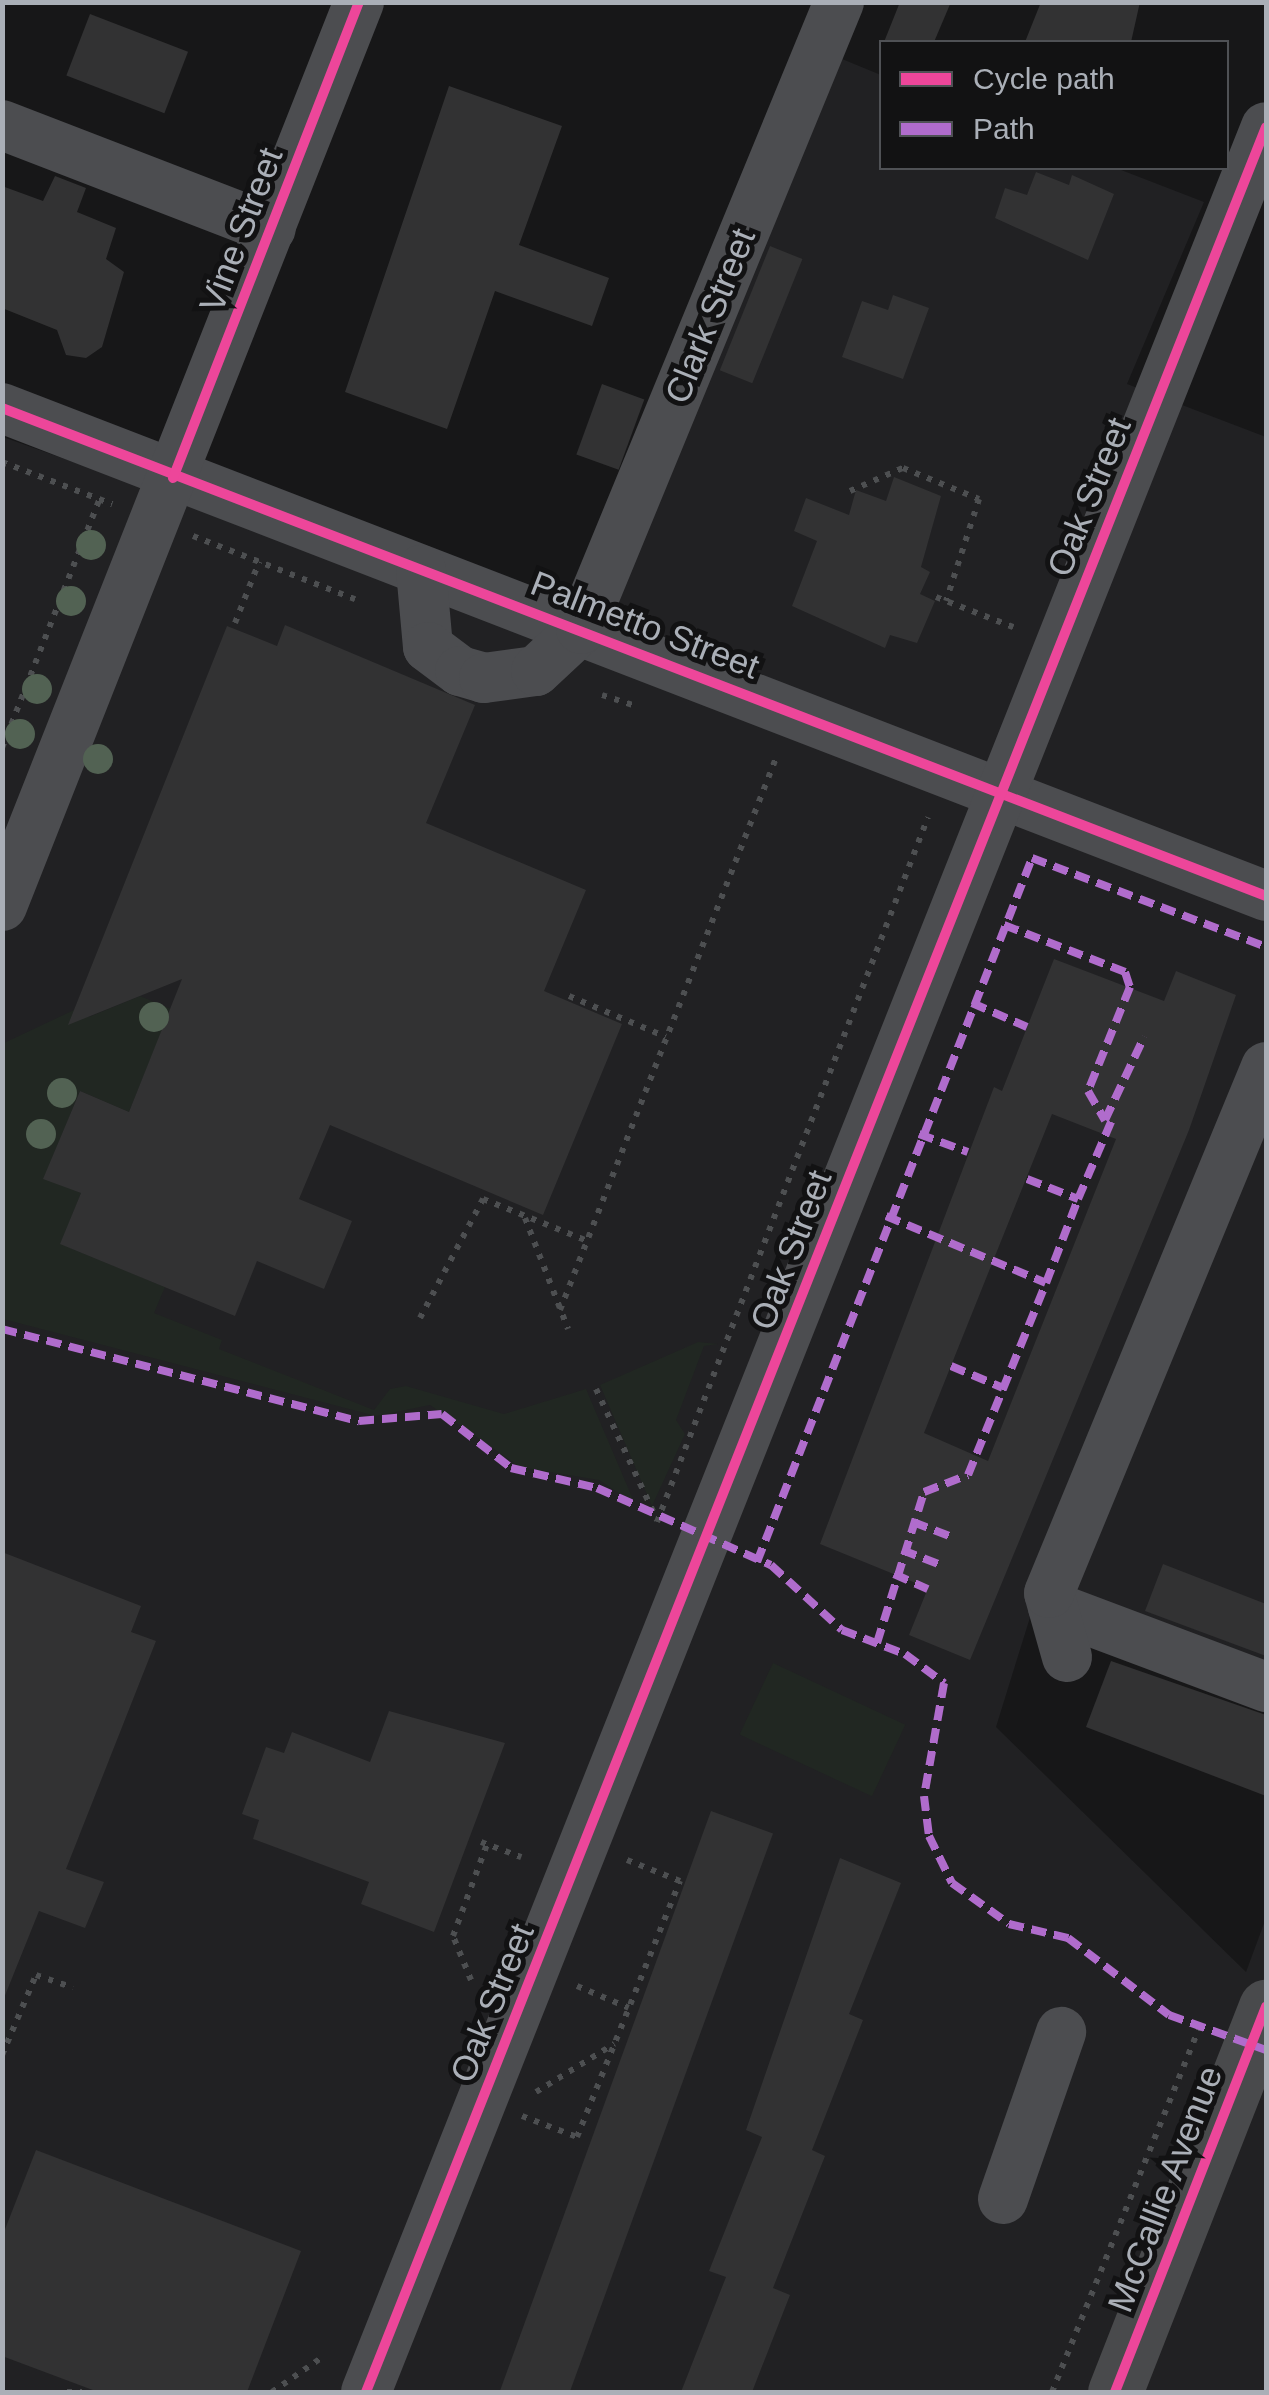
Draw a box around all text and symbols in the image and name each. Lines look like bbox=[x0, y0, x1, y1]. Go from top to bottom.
legend bbox=[879, 40, 1229, 170]
text: Cycle path bbox=[973, 62, 1115, 95]
text: Path bbox=[973, 112, 1035, 145]
street label: Vine Street bbox=[190, 142, 292, 318]
street label: Clark Street bbox=[656, 222, 764, 410]
street label: Oak Street bbox=[1038, 412, 1140, 582]
street label: Palmetto Street bbox=[525, 562, 765, 688]
street label: Oak Street bbox=[741, 1164, 841, 1336]
street label: Oak Street bbox=[441, 1918, 543, 2088]
street label: McCallie Avenue bbox=[1098, 2059, 1232, 2319]

